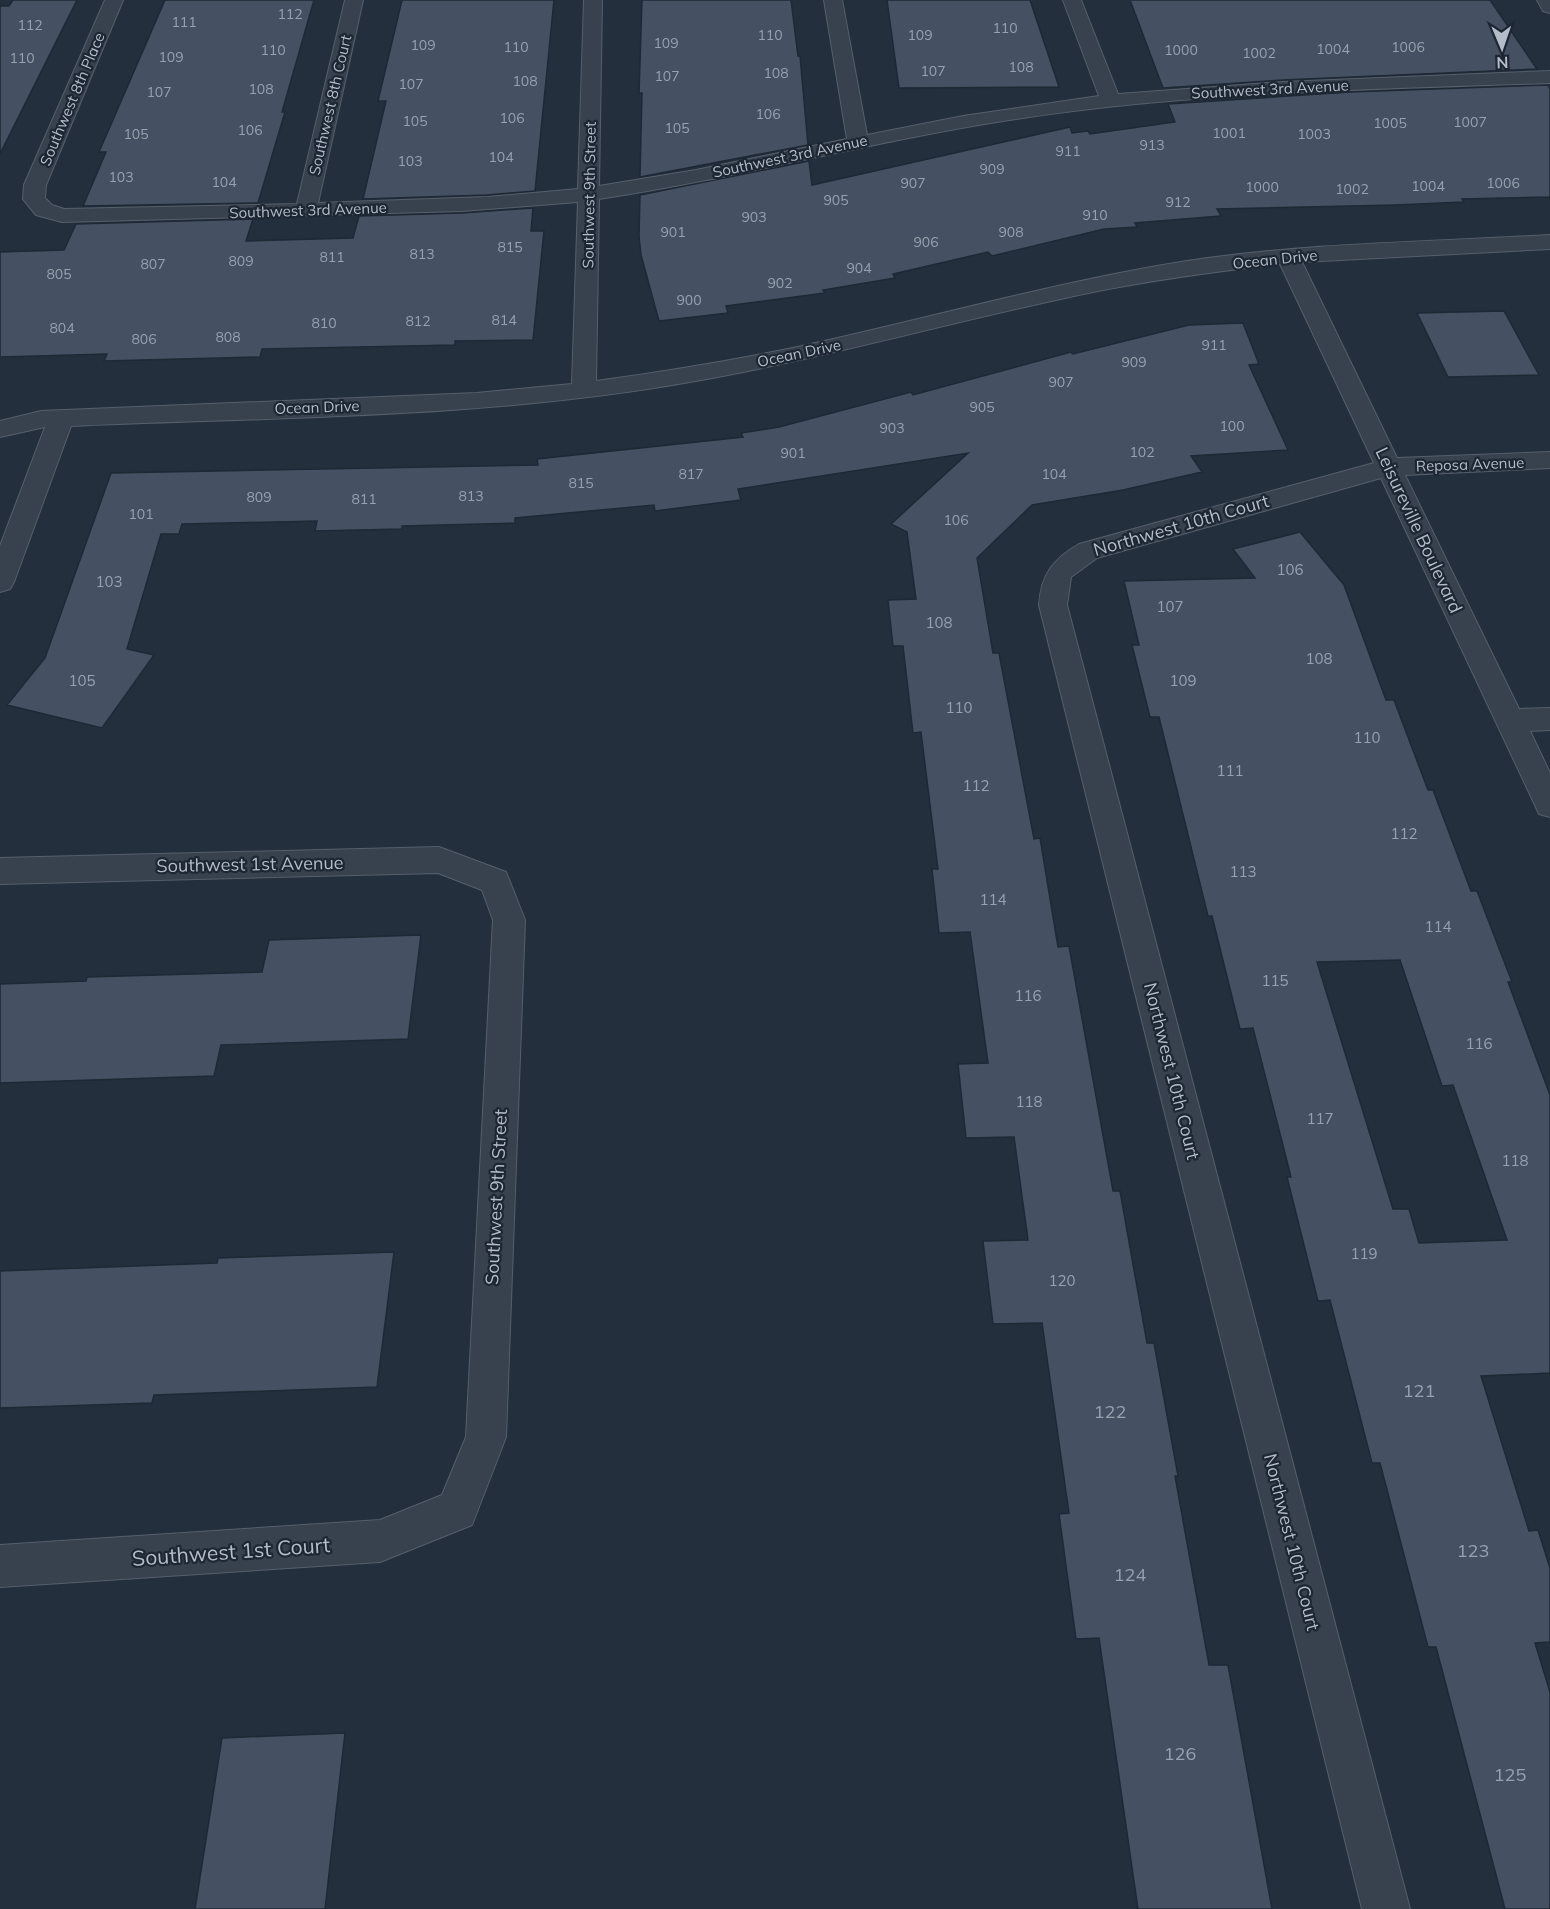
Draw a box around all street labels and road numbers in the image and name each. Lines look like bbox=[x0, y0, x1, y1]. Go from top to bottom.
street label: Southwest 8th Place bbox=[35, 30, 109, 168]
street label: Southwest 8th Court bbox=[305, 33, 355, 177]
street label: Southwest 3rd Avenue bbox=[1191, 75, 1349, 103]
street label: Southwest 9th Street bbox=[578, 122, 600, 268]
street label: Southwest 3rd Avenue bbox=[711, 130, 869, 182]
street label: Southwest 3rd Avenue bbox=[229, 198, 387, 222]
street label: Ocean Drive bbox=[1232, 245, 1318, 273]
street label: Ocean Drive bbox=[755, 335, 843, 371]
street label: Ocean Drive bbox=[274, 396, 360, 418]
street label: Leisureville Boulevard bbox=[1370, 443, 1468, 617]
street label: Reposa Avenue bbox=[1415, 453, 1525, 475]
street label: Northwest 10th Court bbox=[1091, 489, 1271, 561]
street label: Southwest 1st Avenue bbox=[156, 851, 344, 877]
street label: Northwest 10th Court bbox=[1139, 980, 1205, 1162]
street label: Southwest 9th Street bbox=[480, 1109, 512, 1285]
street label: Northwest 10th Court bbox=[1259, 1451, 1325, 1633]
street label: Southwest 1st Court bbox=[131, 1531, 331, 1571]

